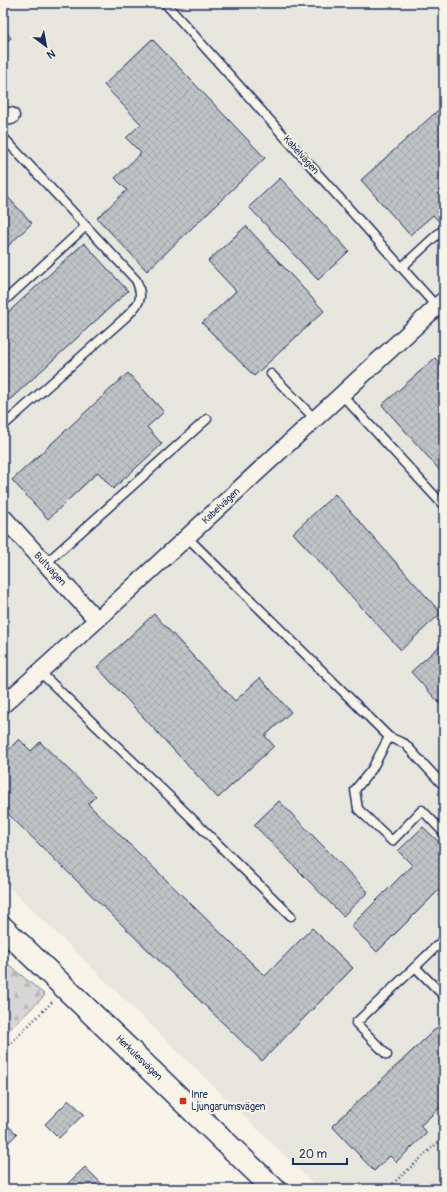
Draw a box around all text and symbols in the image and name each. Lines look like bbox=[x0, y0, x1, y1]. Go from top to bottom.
north arrow bbox=[26, 26, 66, 66]
text: N bbox=[44, 47, 58, 62]
street label: Kabelvägen bbox=[281, 133, 322, 177]
street label: Kabelvägen bbox=[200, 485, 243, 527]
street label: Bultvägen bbox=[31, 550, 69, 589]
street label: Herkulesvägen bbox=[113, 1033, 165, 1083]
place label: Inre Ljungarumsvägen bbox=[191, 1089, 266, 1113]
marker: Inre Ljungarumsvägen bbox=[178, 1096, 188, 1106]
scale bar bbox=[293, 1140, 347, 1166]
text: 20 m bbox=[299, 1147, 328, 1162]

